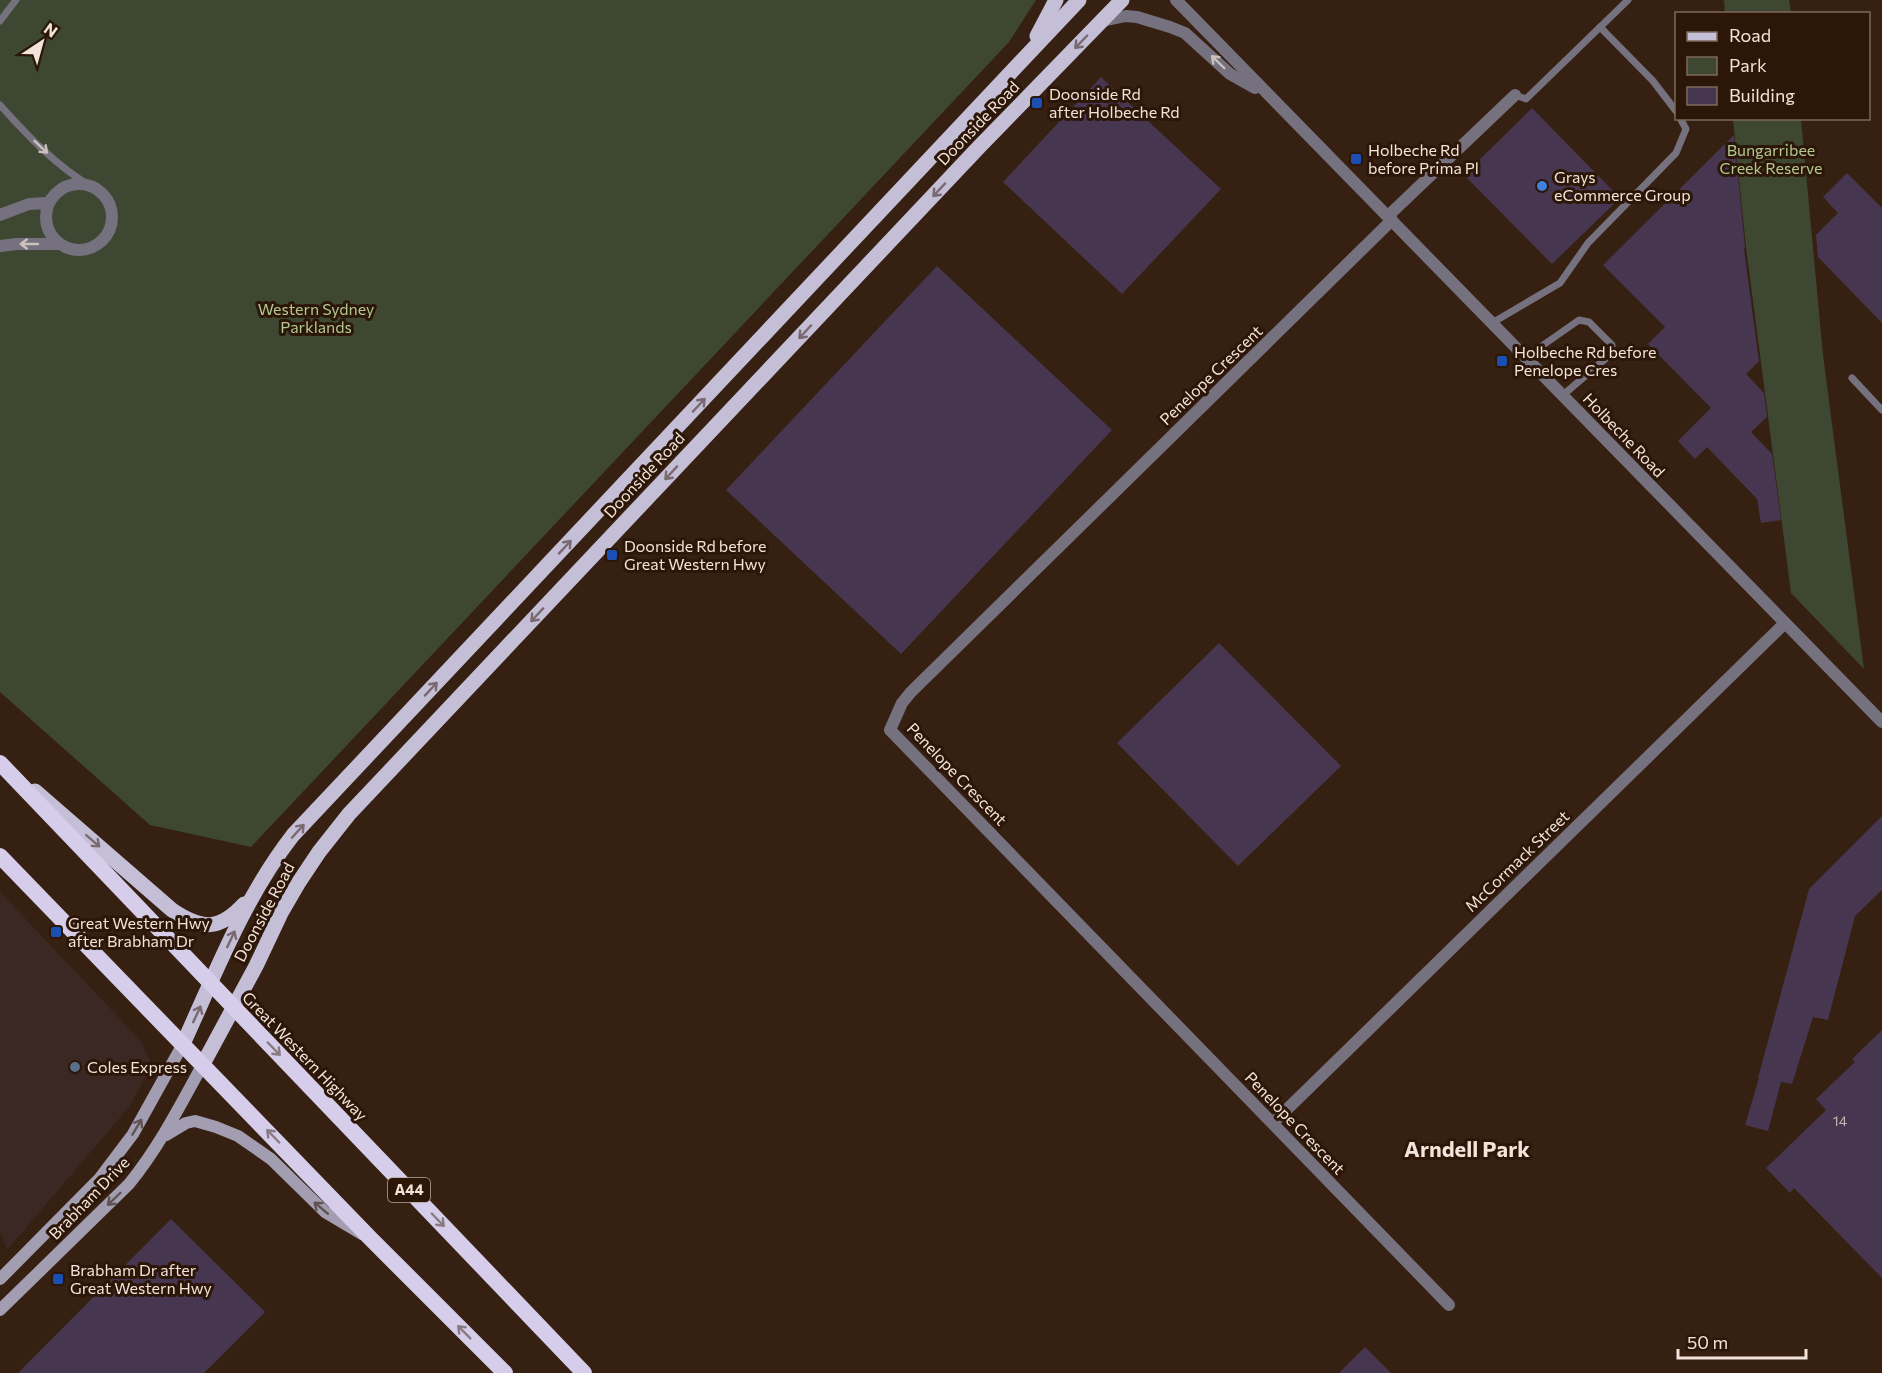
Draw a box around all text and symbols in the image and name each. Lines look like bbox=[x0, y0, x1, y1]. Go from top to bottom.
north arrow bbox=[12, 12, 72, 72]
legend bbox=[1675, 12, 1870, 120]
text: N bbox=[41, 18, 62, 41]
text: Road bbox=[1729, 24, 1771, 46]
one-way arrow bbox=[1074, 35, 1089, 50]
text: Park bbox=[1729, 54, 1767, 76]
one-way arrow bbox=[1210, 55, 1225, 70]
street label: Doonside Road bbox=[933, 77, 1023, 169]
place label: Doonside Rd after Holbeche Rd bbox=[1049, 84, 1180, 121]
text: Building bbox=[1729, 84, 1795, 106]
marker: Doonside Rd after Holbeche Rd bbox=[1030, 96, 1044, 110]
one-way arrow bbox=[33, 140, 48, 154]
place label: Holbeche Rd before Prima Pl bbox=[1368, 140, 1479, 177]
park label: Bungarribee Creek Reserve bbox=[1720, 140, 1822, 177]
marker: Holbeche Rd before Prima Pl bbox=[1349, 152, 1363, 166]
place label: Grays eCommerce Group bbox=[1554, 167, 1691, 204]
marker: Grays eCommerce Group bbox=[1535, 179, 1549, 193]
one-way arrow bbox=[932, 182, 946, 197]
one-way arrow bbox=[20, 238, 40, 250]
park label: Western Sydney Parklands bbox=[258, 299, 374, 336]
street label: Penelope Crescent bbox=[1155, 321, 1266, 428]
one-way arrow bbox=[797, 324, 812, 339]
place label: Holbeche Rd before Penelope Cres bbox=[1514, 342, 1656, 379]
marker: Holbeche Rd before Penelope Cres bbox=[1495, 354, 1509, 368]
street label: Holbeche Road bbox=[1580, 389, 1669, 481]
one-way arrow bbox=[692, 398, 706, 413]
street label: Doonside Road bbox=[599, 428, 688, 521]
one-way arrow bbox=[663, 466, 678, 481]
place label: Doonside Rd before Great Western Hwy bbox=[624, 536, 767, 573]
one-way arrow bbox=[558, 539, 572, 554]
marker: Doonside Rd before Great Western Hwy bbox=[605, 548, 619, 562]
one-way arrow bbox=[529, 607, 544, 622]
one-way arrow bbox=[424, 681, 439, 696]
street label: Penelope Crescent bbox=[904, 718, 1011, 829]
street label: McCormack Street bbox=[1461, 806, 1573, 915]
one-way arrow bbox=[291, 824, 305, 839]
one-way arrow bbox=[85, 834, 100, 848]
street label: Doonside Road bbox=[229, 859, 298, 965]
place label: Great Western Hwy after Brabham Dr bbox=[68, 913, 210, 950]
marker: Great Western Hwy after Brabham Dr bbox=[49, 925, 63, 939]
one-way arrow bbox=[226, 930, 237, 949]
street label: Great Western Highway bbox=[239, 987, 372, 1124]
one-way arrow bbox=[191, 1005, 203, 1023]
one-way arrow bbox=[267, 1042, 281, 1057]
place label: Coles Express bbox=[87, 1057, 187, 1076]
marker: Coles Express bbox=[68, 1060, 82, 1074]
street label: Penelope Crescent bbox=[1242, 1067, 1349, 1178]
house number: 14 bbox=[1833, 1112, 1848, 1129]
one-way arrow bbox=[132, 1119, 144, 1136]
one-way arrow bbox=[265, 1128, 280, 1143]
district label: Arndell Park bbox=[1404, 1135, 1530, 1162]
street label: Brabham Drive bbox=[44, 1152, 133, 1243]
road number: A44 bbox=[388, 1178, 430, 1202]
one-way arrow bbox=[106, 1191, 121, 1206]
one-way arrow bbox=[314, 1202, 330, 1215]
one-way arrow bbox=[431, 1213, 445, 1228]
place label: Brabham Dr after Great Western Hwy bbox=[70, 1260, 212, 1297]
marker: Brabham Dr after Great Western Hwy bbox=[51, 1272, 65, 1286]
scale bar bbox=[1678, 1322, 1806, 1360]
one-way arrow bbox=[456, 1324, 471, 1339]
text: 50 m bbox=[1687, 1331, 1728, 1353]

